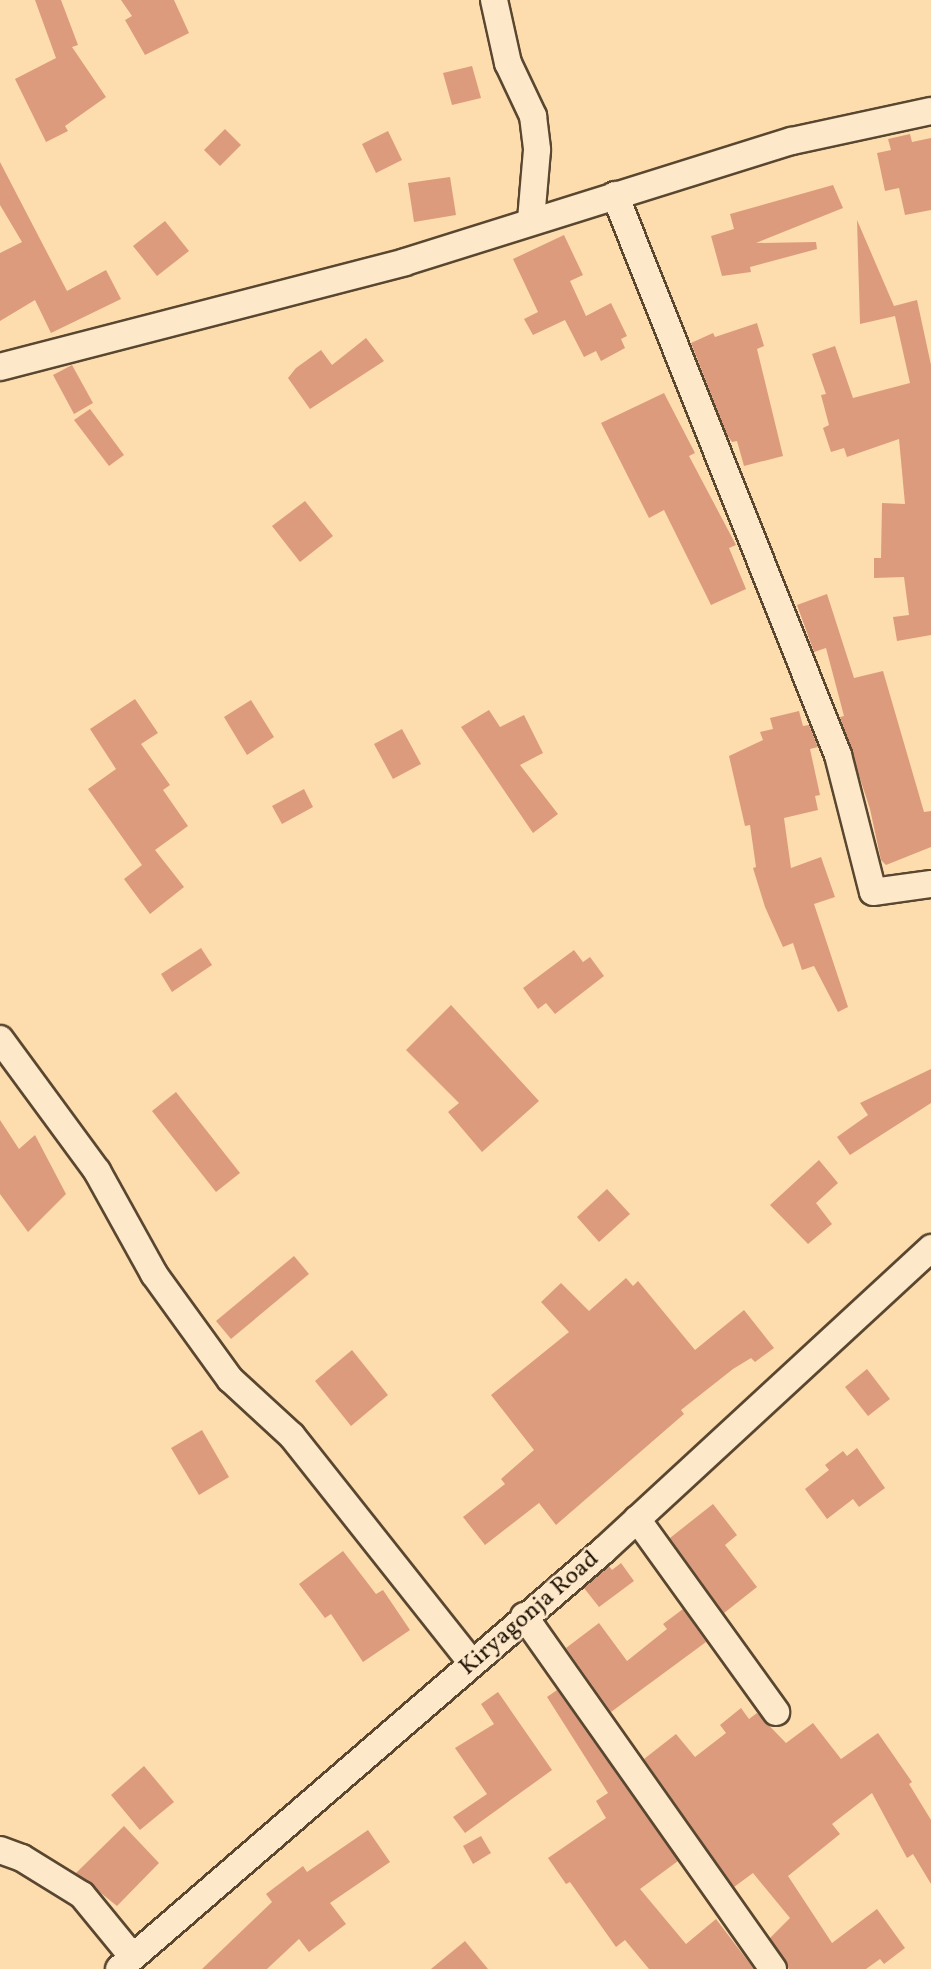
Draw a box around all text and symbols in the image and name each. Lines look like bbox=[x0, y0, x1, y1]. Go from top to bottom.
street label: Kiryagonja Road bbox=[454, 1546, 606, 1682]

